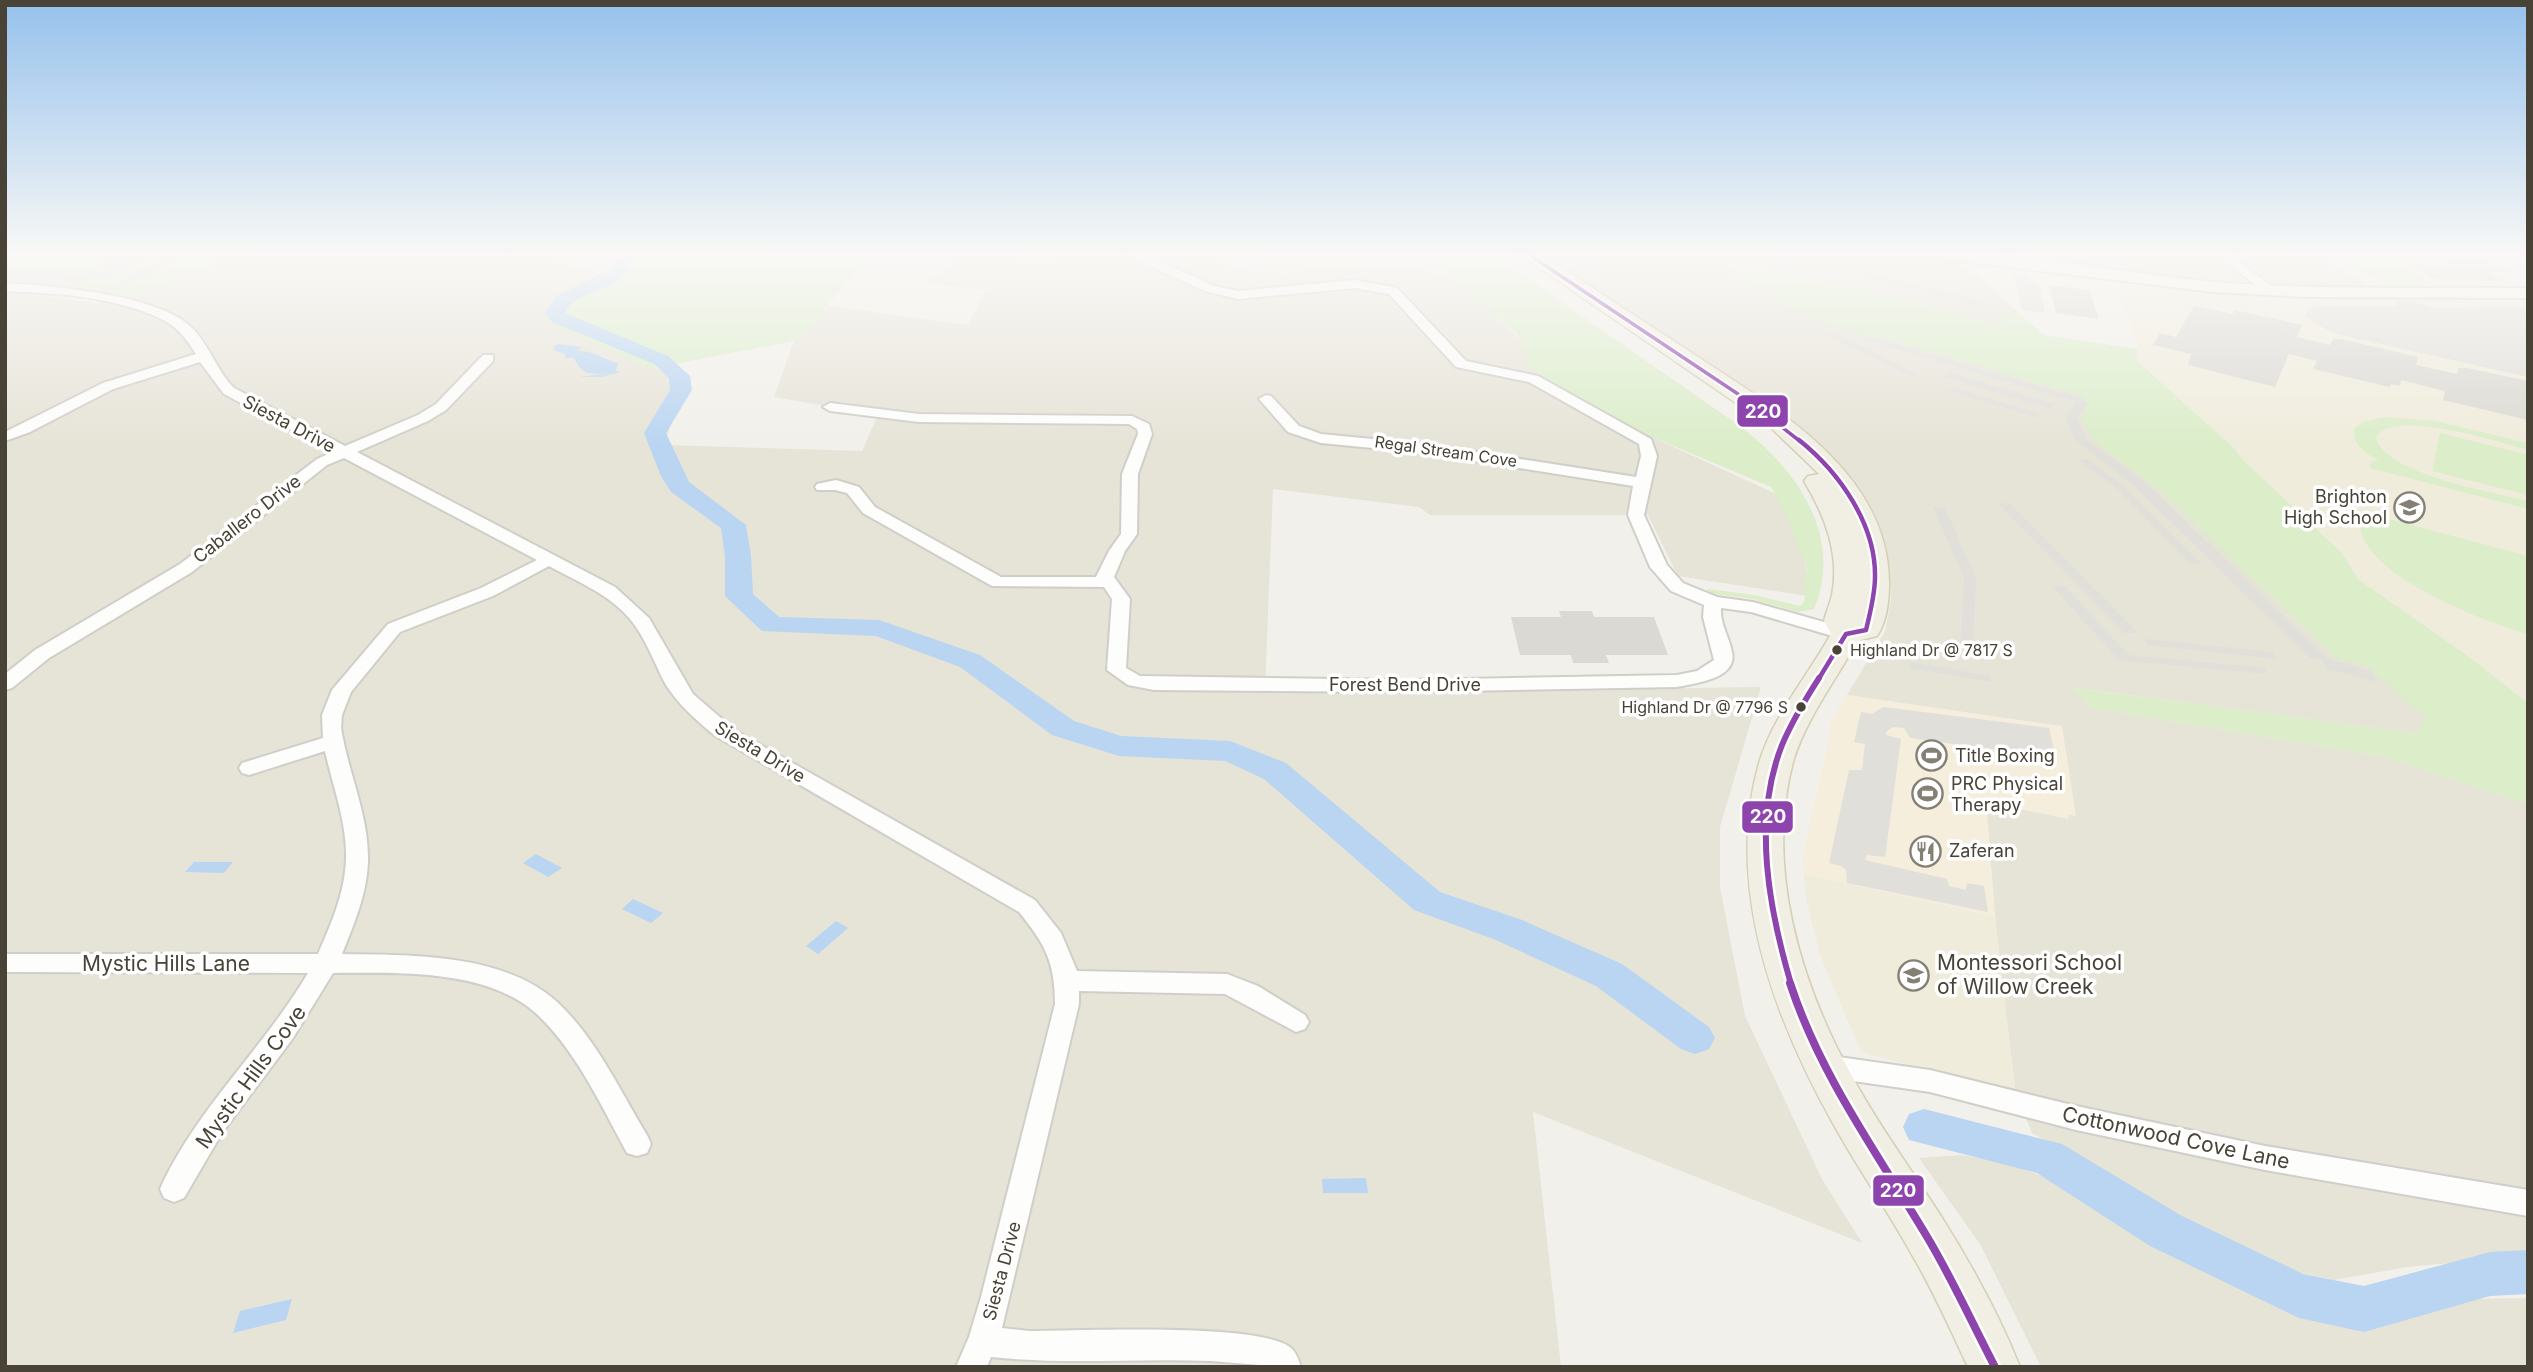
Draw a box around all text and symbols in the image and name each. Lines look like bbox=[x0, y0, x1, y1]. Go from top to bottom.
street label: Siesta Drive bbox=[239, 390, 339, 457]
line badge: 220 bbox=[1736, 394, 1789, 428]
text: 220 bbox=[1745, 400, 1781, 423]
street label: Regal Stream Cove bbox=[1373, 431, 1519, 471]
street label: Caballero Drive bbox=[189, 470, 305, 567]
place label: Brighton High School bbox=[2284, 486, 2387, 528]
school or university icon: Brighton High School bbox=[2393, 490, 2427, 524]
place label: Highland Dr @ 7817 S bbox=[1850, 640, 2013, 660]
marker: Highland Dr @ 7817 S bbox=[1830, 643, 1844, 657]
street label: Forest Bend Drive bbox=[1329, 674, 1481, 695]
place label: Highland Dr @ 7796 S bbox=[1621, 697, 1788, 717]
marker: Highland Dr @ 7796 S bbox=[1794, 700, 1808, 714]
street label: Siesta Drive bbox=[711, 716, 809, 787]
sports icon: Title Boxing bbox=[1915, 739, 1949, 773]
place label: Title Boxing bbox=[1955, 745, 2055, 766]
place label: PRC Physical Therapy bbox=[1951, 773, 2063, 815]
sports icon: PRC Physical Therapy bbox=[1911, 777, 1945, 811]
line badge: 220 bbox=[1741, 800, 1794, 834]
text: 220 bbox=[1750, 805, 1786, 828]
restaurant icon: Zaferan bbox=[1909, 834, 1943, 868]
place label: Zaferan bbox=[1949, 840, 2015, 861]
place label: Montessori School of Willow Creek bbox=[1937, 950, 2122, 999]
street label: Mystic Hills Lane bbox=[82, 951, 250, 976]
school or university icon: Montessori School of Willow Creek bbox=[1897, 958, 1931, 992]
street label: Mystic Hills Cove bbox=[190, 1000, 311, 1153]
street label: Cottonwood Cove Lane bbox=[2060, 1101, 2292, 1174]
line badge: 220 bbox=[1872, 1174, 1925, 1207]
text: 220 bbox=[1880, 1179, 1916, 1202]
street label: Siesta Drive bbox=[978, 1219, 1025, 1323]

